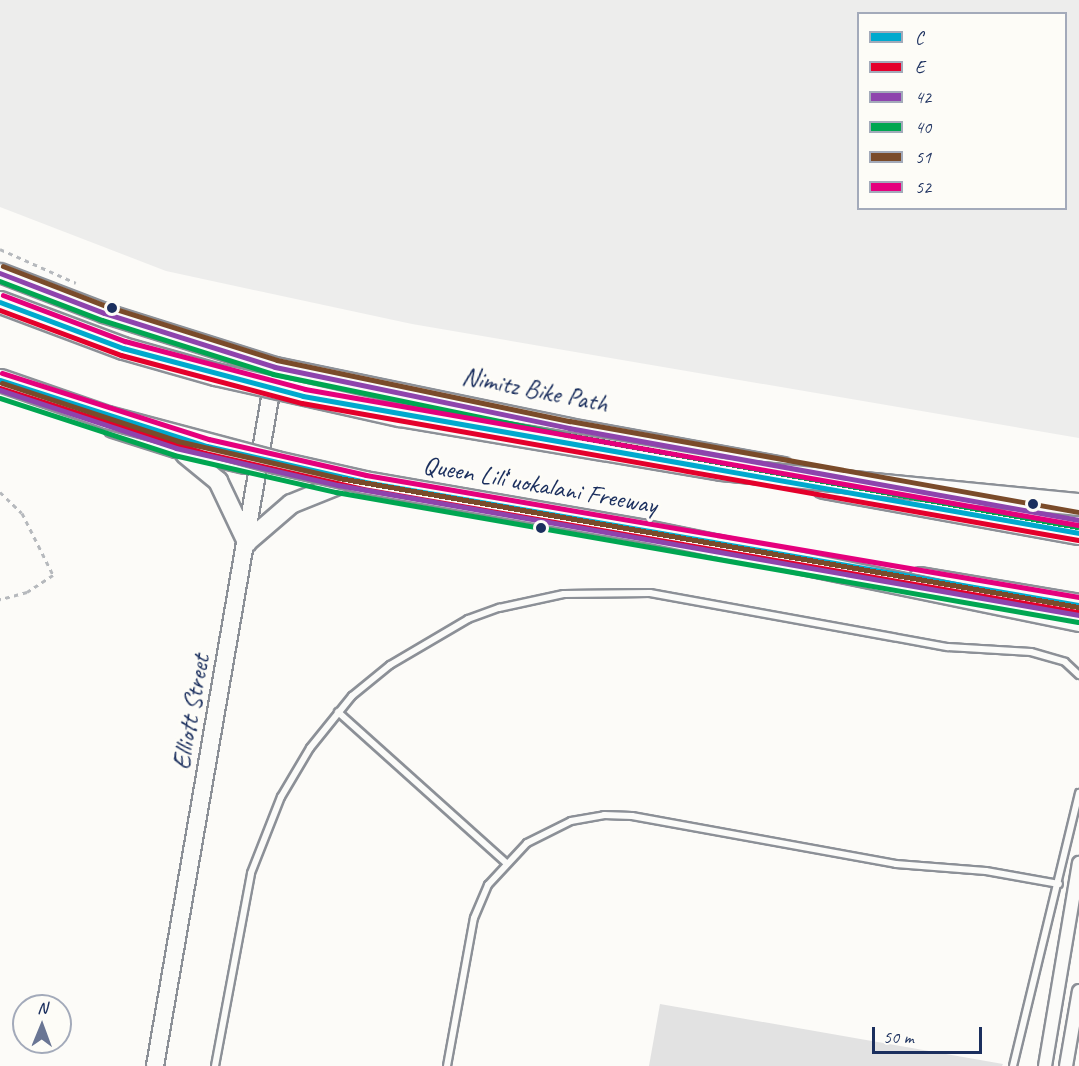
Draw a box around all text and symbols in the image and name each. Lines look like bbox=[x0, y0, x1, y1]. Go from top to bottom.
legend bbox=[857, 12, 1067, 210]
text: C bbox=[915, 26, 924, 48]
text: E bbox=[915, 56, 925, 78]
text: 42 bbox=[915, 86, 931, 108]
text: 40 bbox=[915, 116, 931, 138]
text: 51 bbox=[915, 146, 931, 168]
text: 52 bbox=[915, 176, 931, 198]
unlabelled marker bbox=[106, 302, 118, 314]
street label: Nimitz Bike Path bbox=[459, 360, 611, 420]
street label: Queen Liliʻuokalani Freeway bbox=[421, 449, 659, 521]
unlabelled marker bbox=[1027, 498, 1039, 510]
unlabelled marker bbox=[535, 522, 547, 534]
street label: Elliott Street bbox=[166, 652, 216, 772]
north arrow bbox=[12, 994, 72, 1054]
text: N bbox=[37, 998, 47, 1018]
scale bar bbox=[875, 1015, 984, 1053]
text: 50 m bbox=[883, 1026, 914, 1048]

